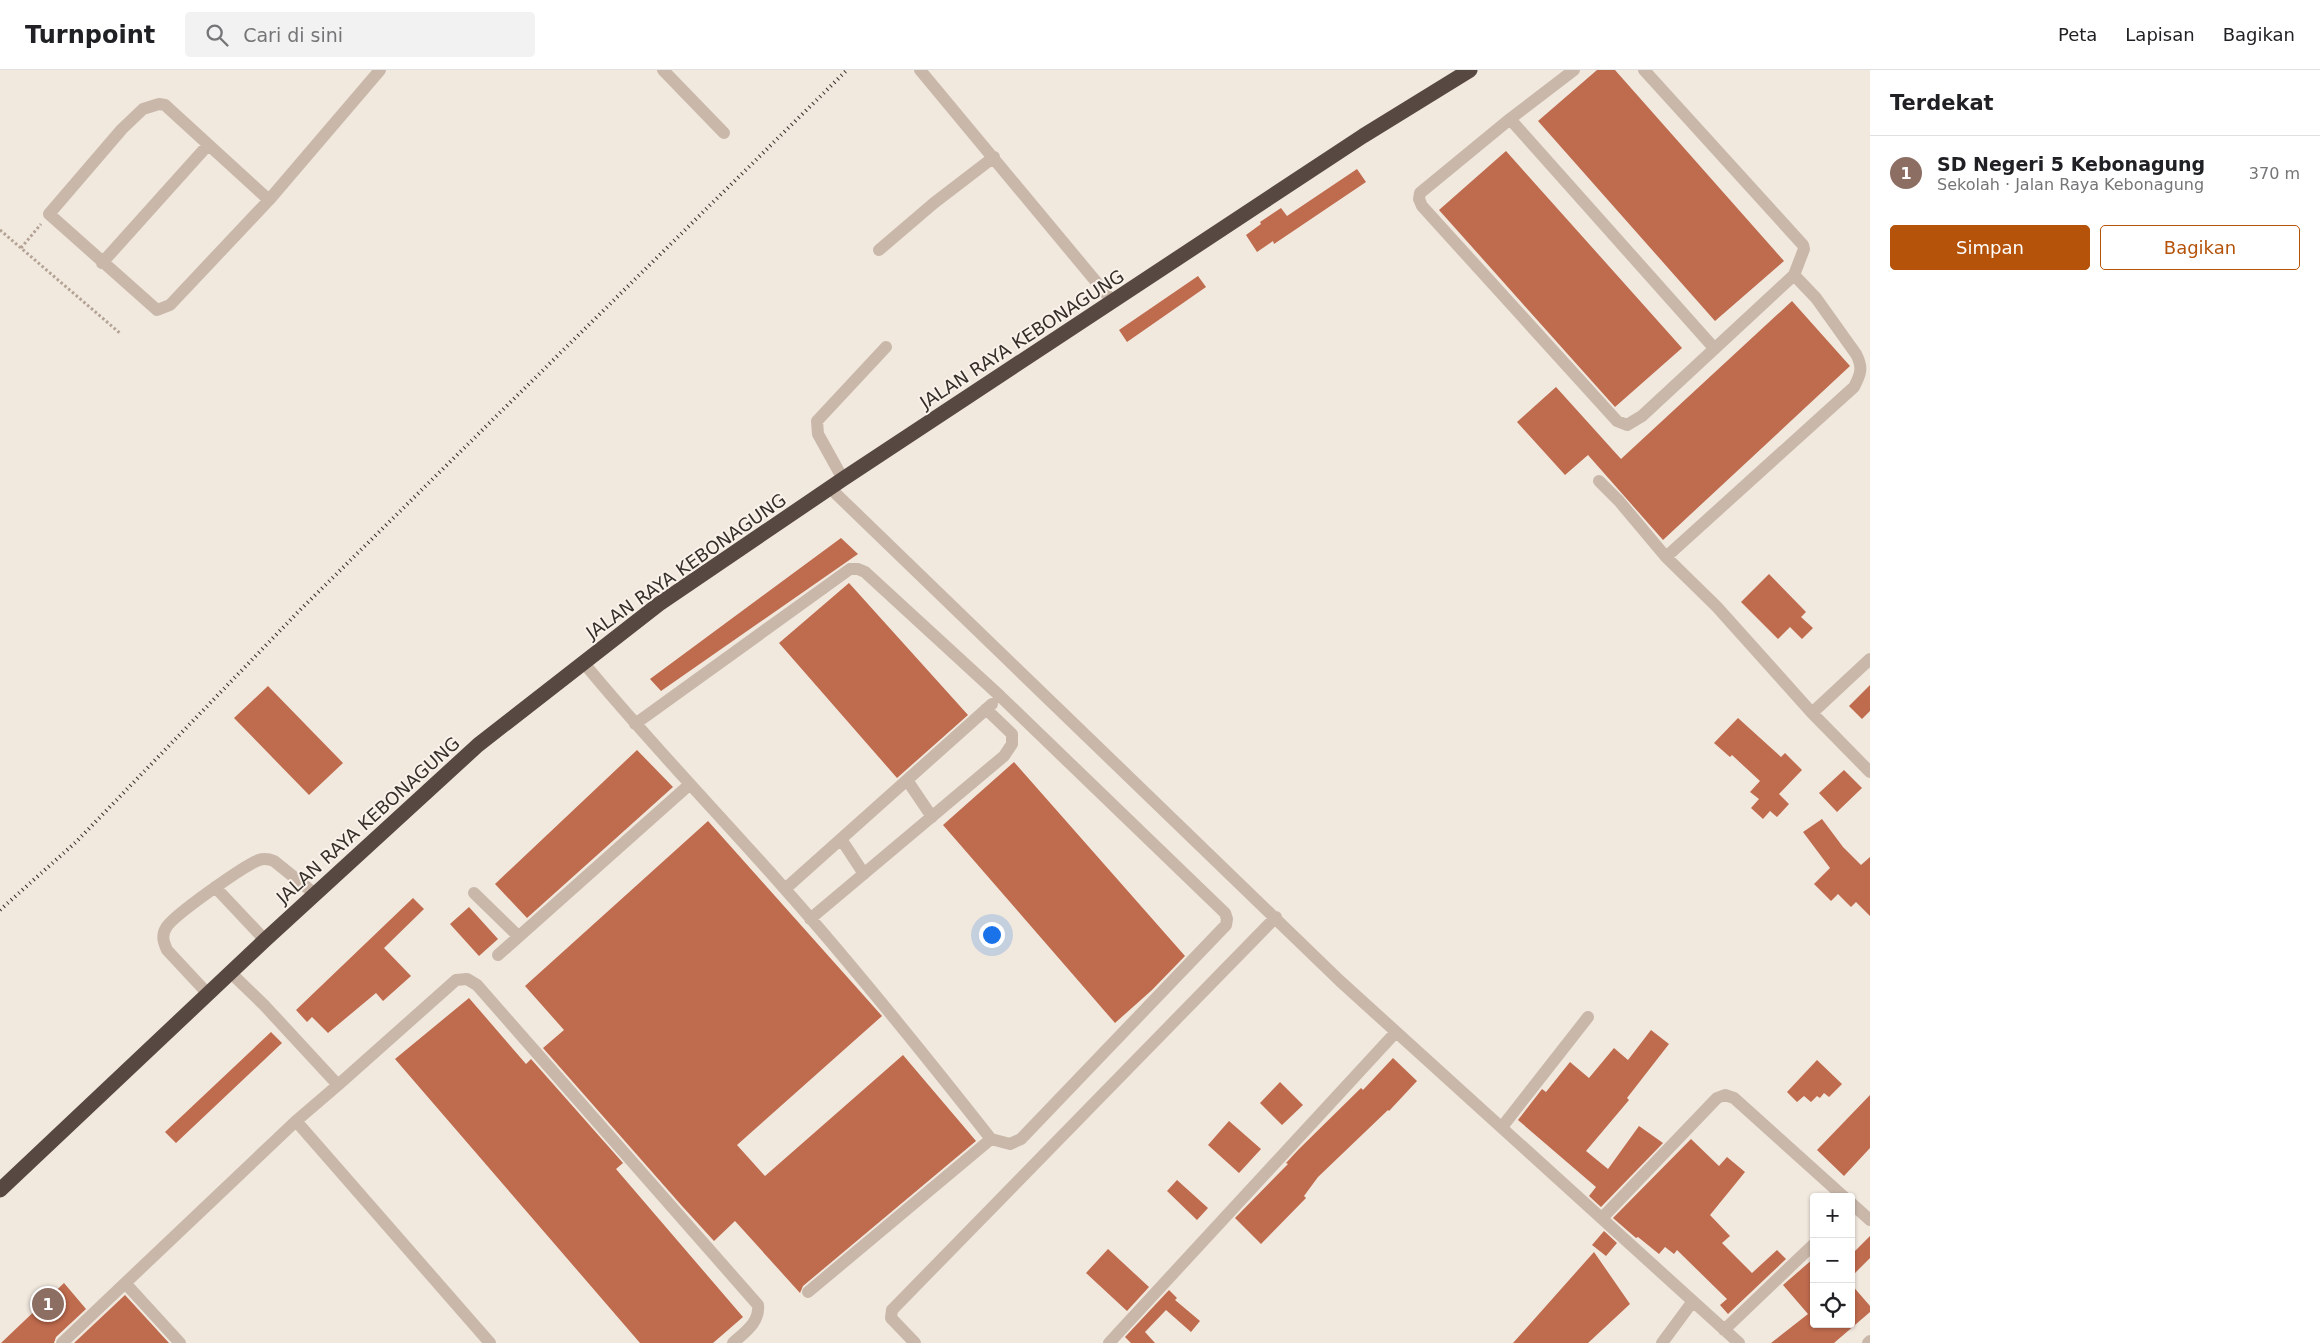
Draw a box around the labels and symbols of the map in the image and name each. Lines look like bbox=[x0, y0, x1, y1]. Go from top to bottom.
street label: JALAN RAYA KEBONAGUNG bbox=[915, 265, 1128, 413]
street label: JALAN RAYA KEBONAGUNG bbox=[581, 489, 790, 644]
street label: JALAN RAYA KEBONAGUNG bbox=[271, 732, 464, 908]
your location bbox=[979, 922, 1005, 948]
pin: 1 bbox=[32, 1285, 64, 1323]

